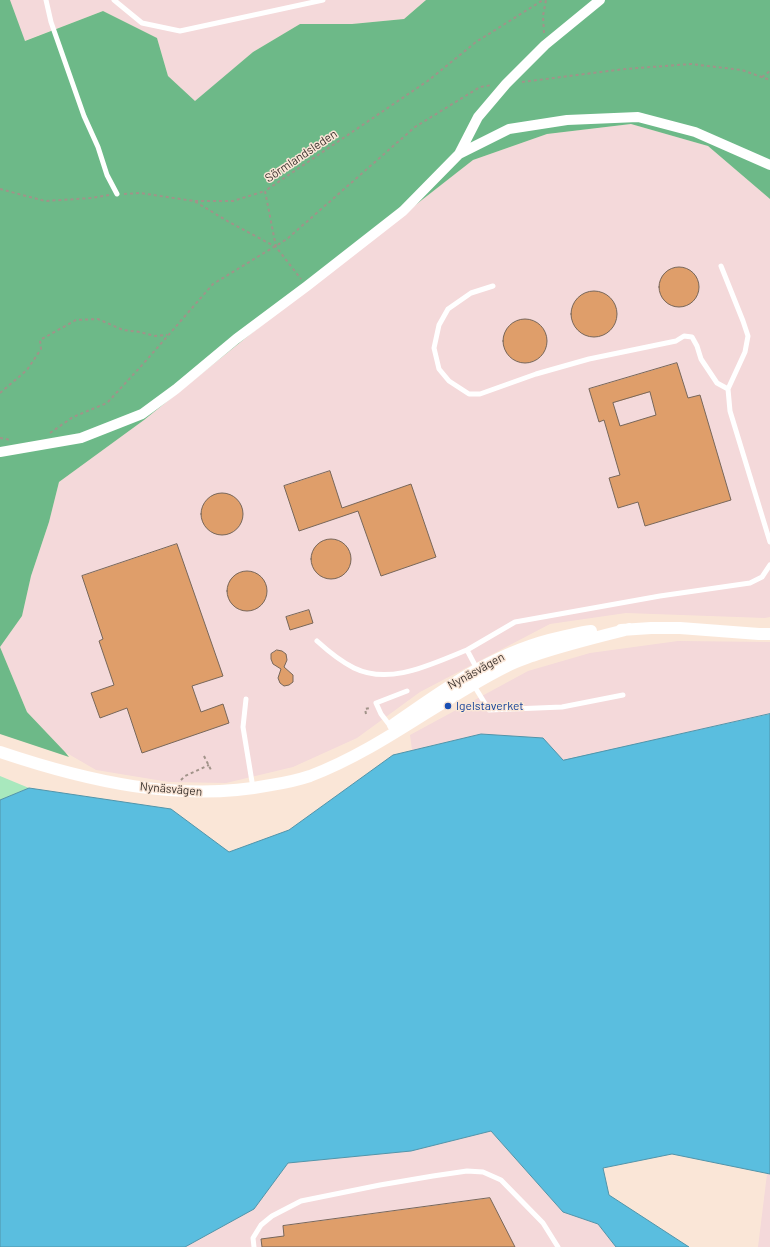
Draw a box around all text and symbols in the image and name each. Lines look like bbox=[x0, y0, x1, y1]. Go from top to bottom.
street label: Sörmlandsleden bbox=[262, 127, 340, 185]
street label: Nynäsvägen bbox=[445, 650, 507, 692]
place label: Igelstaverket bbox=[456, 699, 524, 713]
marker: Igelstaverket bbox=[443, 701, 453, 711]
street label: Nynäsvägen bbox=[139, 779, 203, 799]

